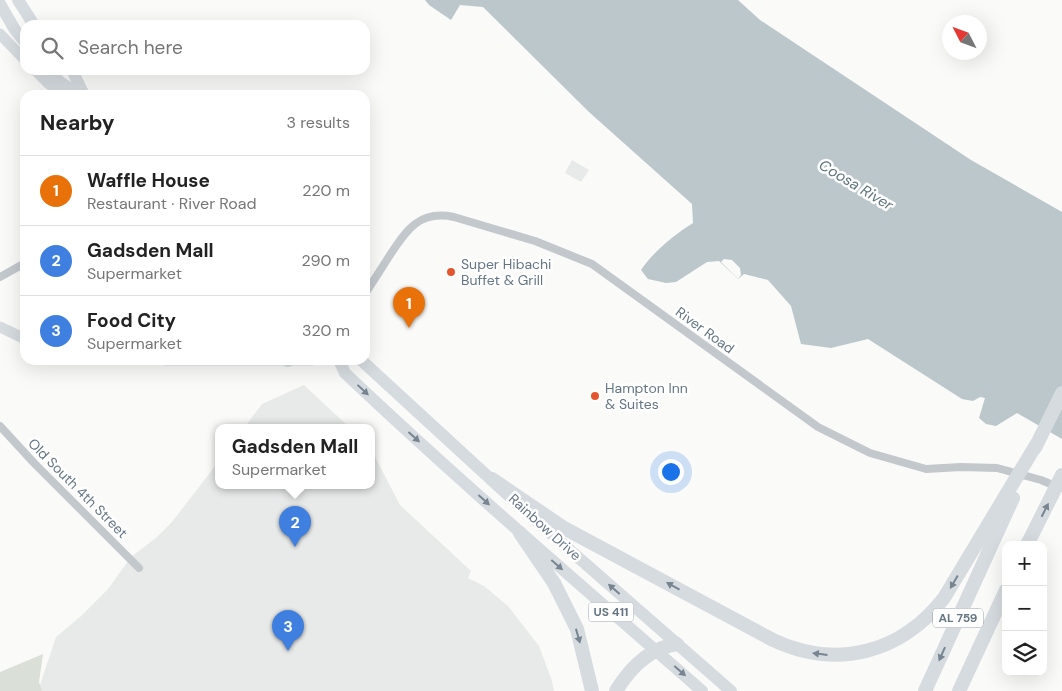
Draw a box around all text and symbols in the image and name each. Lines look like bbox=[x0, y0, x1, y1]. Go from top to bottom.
north arrow bbox=[942, 15, 987, 60]
search box bbox=[20, 20, 370, 75]
icon: search bbox=[38, 34, 66, 62]
text: Search here bbox=[78, 35, 183, 60]
text: Nearby bbox=[40, 109, 114, 137]
text: 3 results bbox=[287, 112, 350, 133]
water label: Coosa River bbox=[815, 155, 897, 215]
text: Waffle House bbox=[87, 168, 210, 193]
text: 1 bbox=[53, 180, 59, 201]
text: 220 m bbox=[302, 180, 350, 201]
text: Restaurant · River Road bbox=[87, 193, 257, 214]
text: Gadsden Mall bbox=[87, 238, 214, 263]
text: 2 bbox=[51, 250, 61, 271]
text: 290 m bbox=[301, 250, 350, 271]
place label: Super Hibachi Buffet & Grill bbox=[461, 255, 551, 289]
text: Supermarket bbox=[87, 263, 182, 284]
marker: Super Hibachi Buffet & Grill bbox=[445, 266, 457, 278]
pin: 1 bbox=[393, 287, 425, 328]
street label: River Road bbox=[672, 303, 738, 357]
text: Food City bbox=[87, 308, 176, 333]
text: 3 bbox=[51, 320, 61, 341]
text: 320 m bbox=[302, 320, 350, 341]
text: Supermarket bbox=[87, 333, 182, 354]
place label: Hampton Inn & Suites bbox=[605, 379, 688, 413]
one-way arrow bbox=[357, 384, 369, 396]
marker: Hampton Inn & Suites bbox=[589, 390, 601, 402]
popup bbox=[215, 424, 375, 489]
one-way arrow bbox=[408, 432, 421, 443]
street label: Old South 4th Street bbox=[24, 434, 132, 542]
text: Gadsden Mall bbox=[232, 434, 358, 459]
text: Supermarket bbox=[232, 459, 327, 480]
your location bbox=[658, 459, 684, 485]
street label: Rainbow Drive bbox=[505, 490, 585, 564]
one-way arrow bbox=[478, 495, 491, 506]
one-way arrow bbox=[1041, 503, 1049, 517]
pin: 2 bbox=[279, 506, 311, 547]
map controls bbox=[1002, 541, 1047, 676]
button: + bbox=[1002, 541, 1047, 586]
one-way arrow bbox=[551, 559, 563, 570]
one-way arrow bbox=[950, 575, 959, 588]
one-way arrow bbox=[667, 582, 680, 591]
one-way arrow bbox=[609, 583, 621, 595]
button: − bbox=[1002, 586, 1047, 631]
road number: US 411 bbox=[588, 602, 634, 622]
road number: AL 759 bbox=[933, 608, 983, 628]
pin: 3 bbox=[272, 610, 304, 651]
one-way arrow bbox=[575, 628, 583, 643]
button: layers bbox=[1002, 631, 1047, 676]
one-way arrow bbox=[938, 646, 947, 661]
one-way arrow bbox=[812, 650, 828, 658]
one-way arrow bbox=[673, 666, 686, 677]

